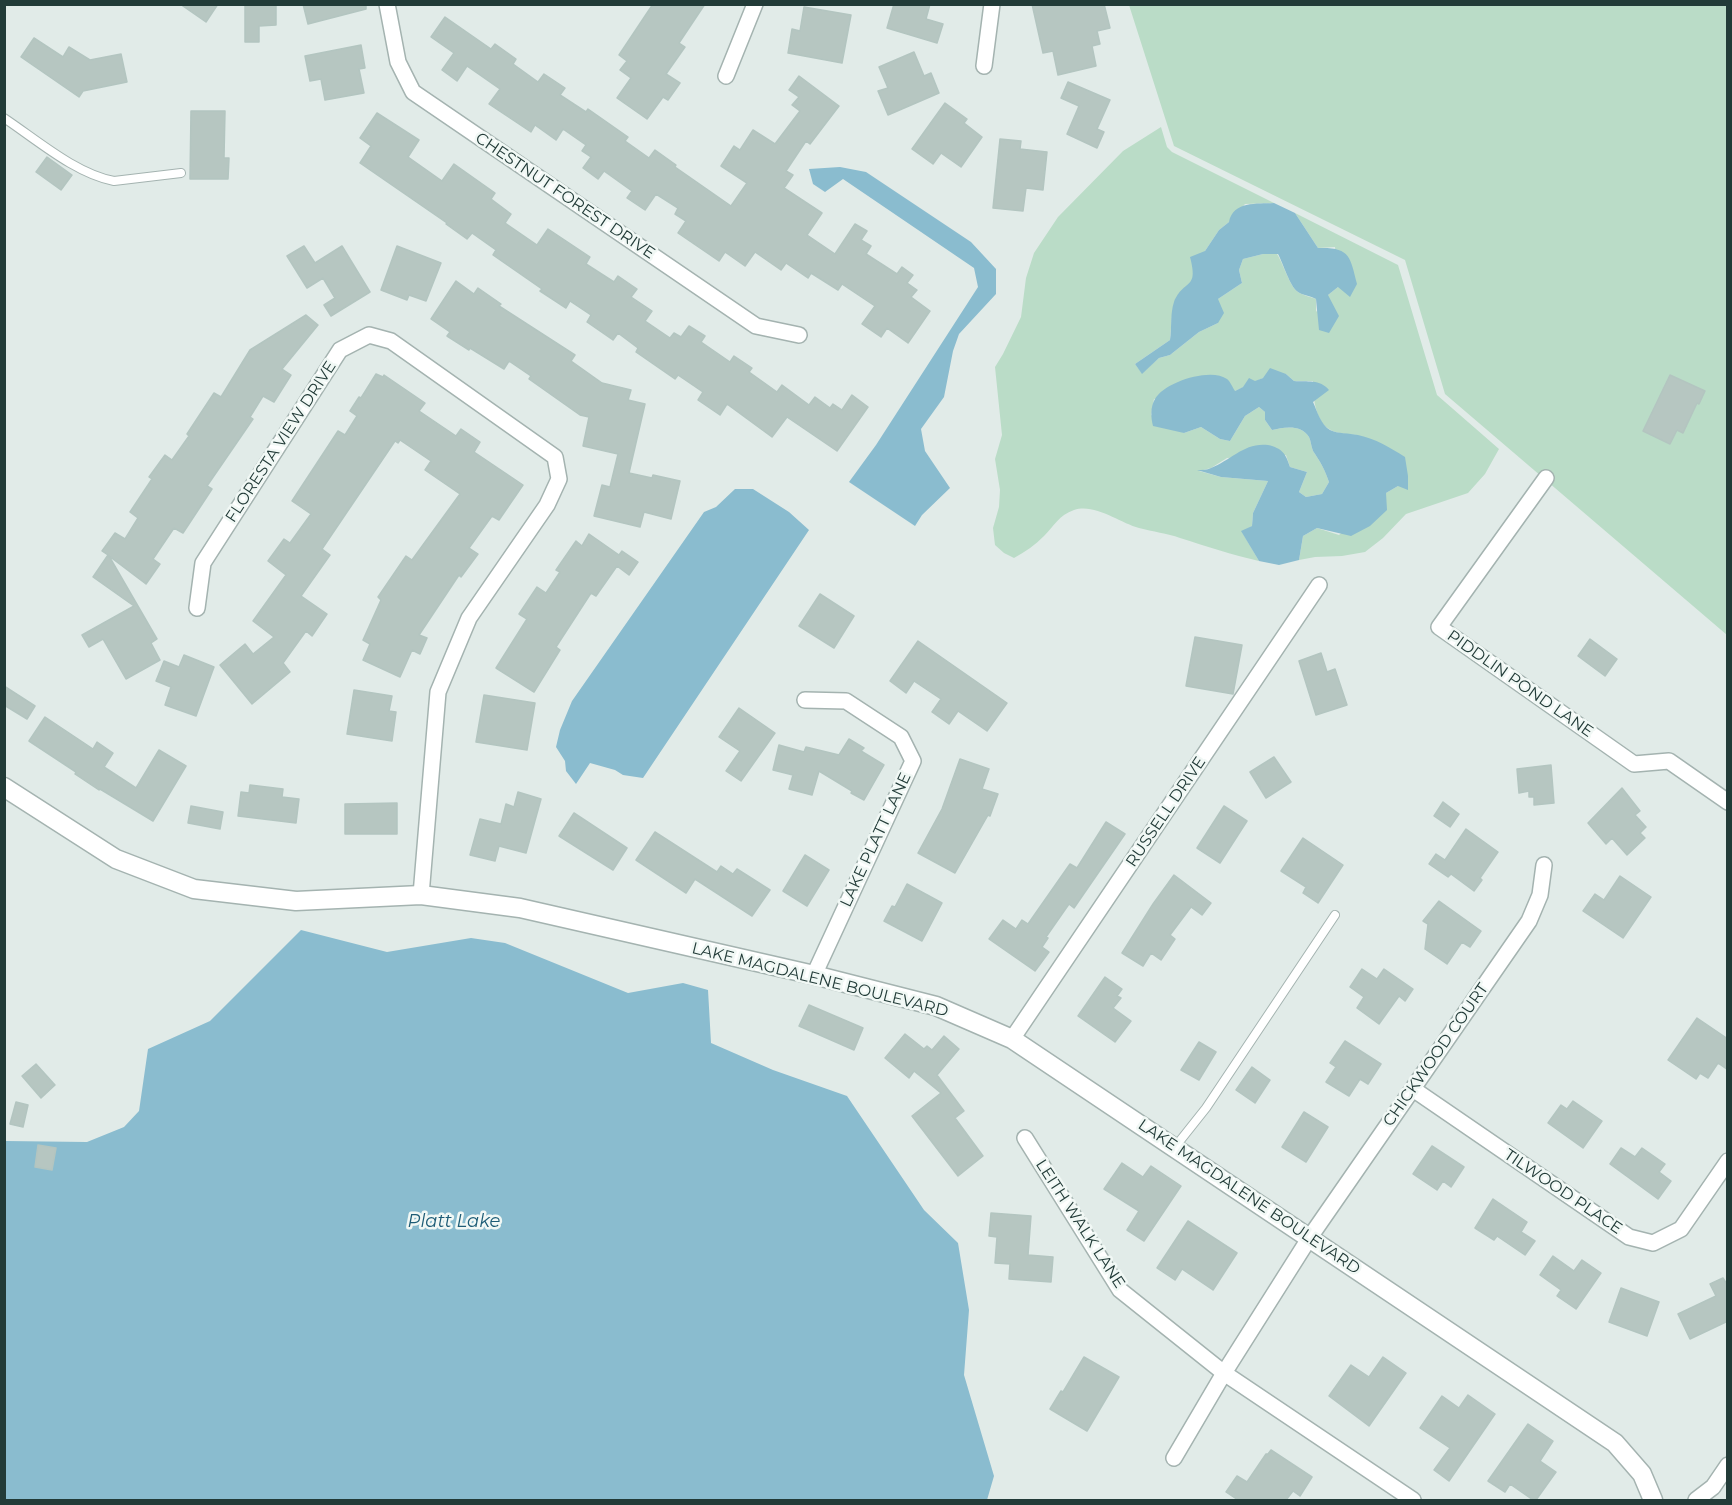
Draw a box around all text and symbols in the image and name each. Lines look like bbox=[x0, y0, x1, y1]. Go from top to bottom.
street label: CHESTNUT FOREST DRIVE bbox=[472, 129, 658, 263]
street label: FLORESTA VIEW DRIVE bbox=[222, 358, 340, 526]
street label: PIDDLIN POND LANE bbox=[1443, 626, 1597, 742]
street label: RUSSELL DRIVE bbox=[1122, 753, 1210, 871]
street label: LAKE PLATT LANE bbox=[836, 770, 916, 910]
street label: LAKE MAGDALENE BOULEVARD bbox=[690, 939, 950, 1021]
street label: CHICKWOOD COURT bbox=[1379, 980, 1493, 1130]
street label: LAKE MAGDALENE BOULEVARD bbox=[1134, 1115, 1364, 1279]
street label: TILWOOD PLACE bbox=[1500, 1145, 1626, 1239]
street label: LEITH WALK LANE bbox=[1031, 1156, 1129, 1292]
water label: Platt Lake bbox=[408, 1211, 500, 1233]

